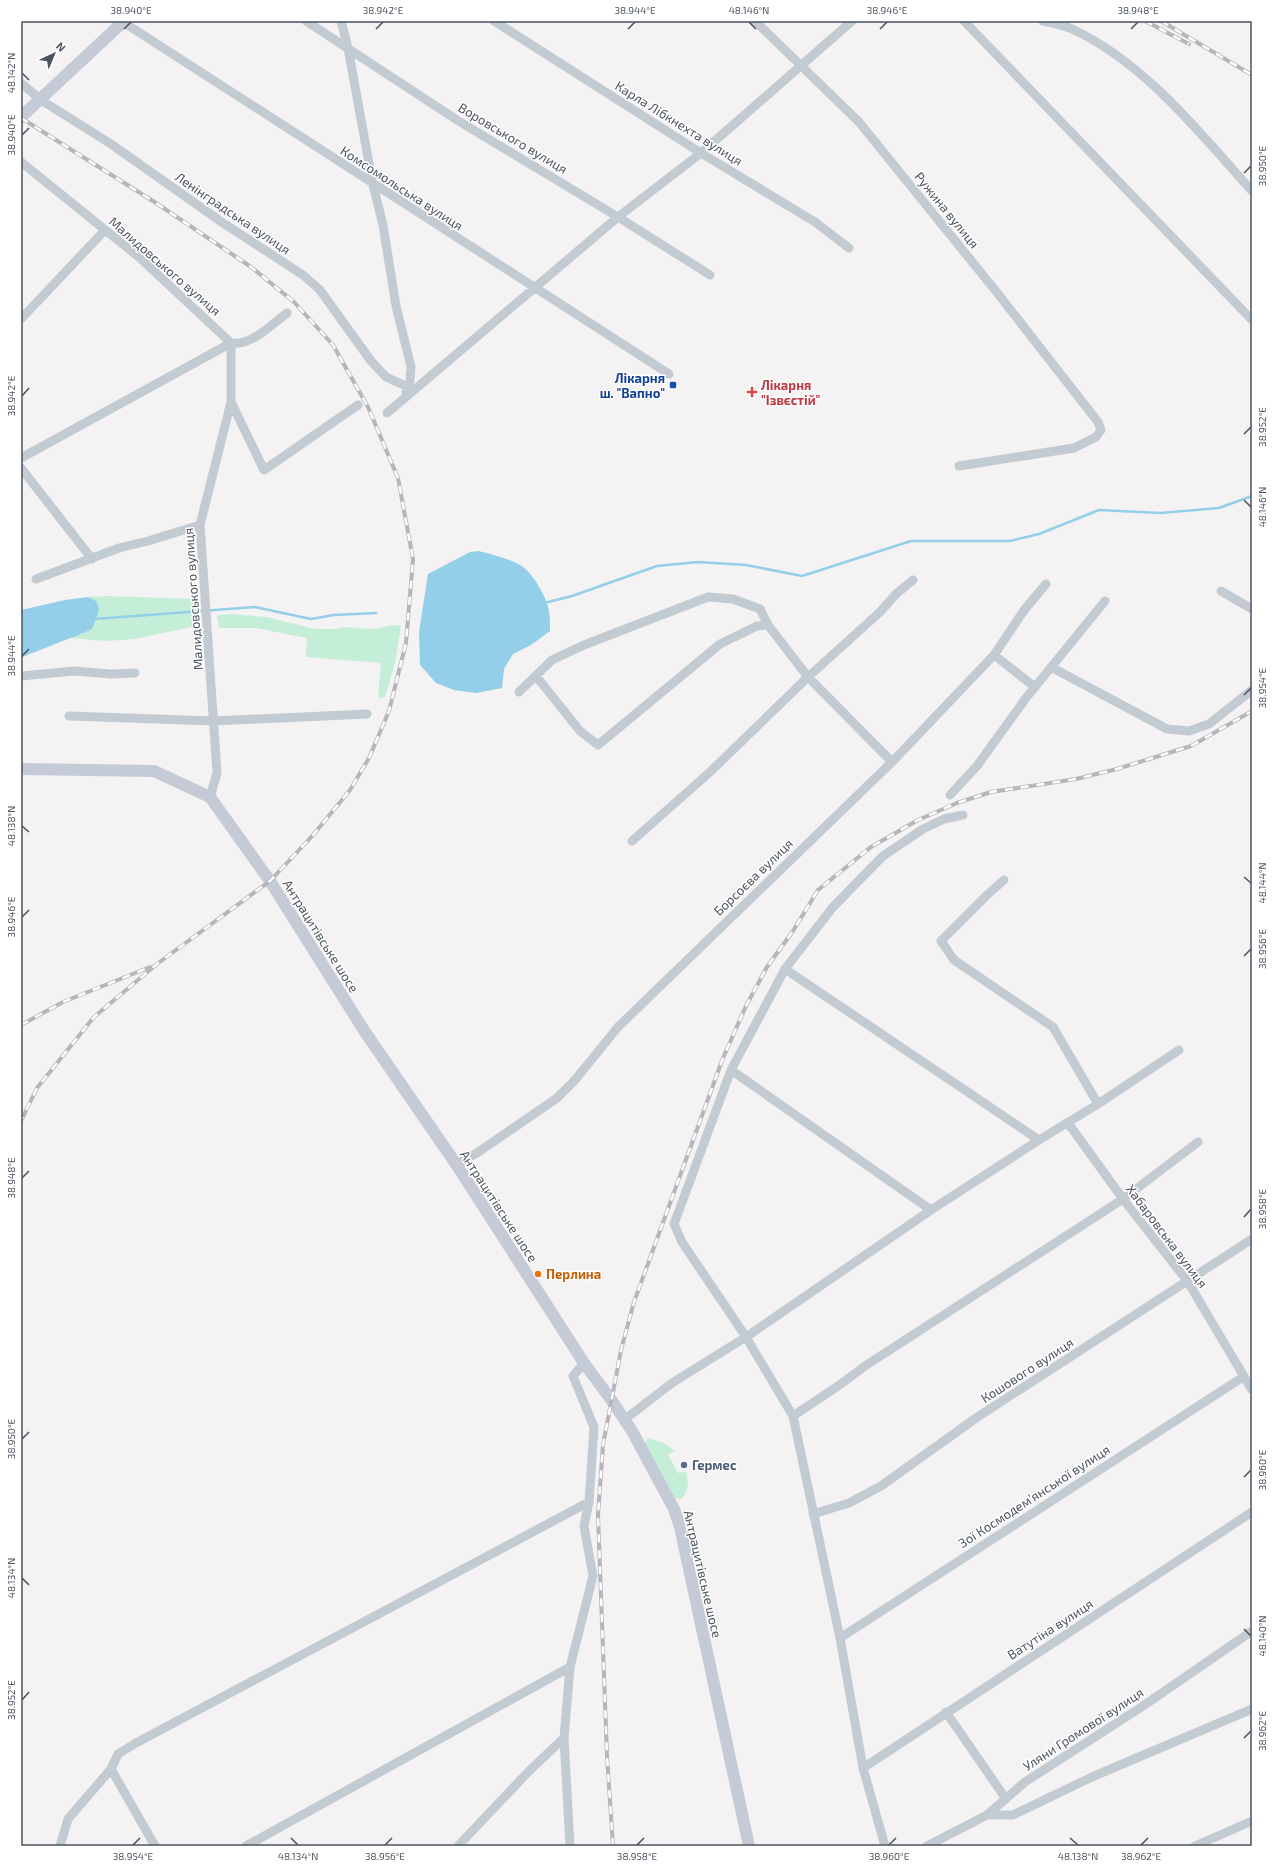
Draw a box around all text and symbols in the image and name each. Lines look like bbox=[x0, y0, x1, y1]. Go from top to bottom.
text: 38.940°E bbox=[110, 4, 152, 16]
text: 38.942°E bbox=[363, 4, 404, 16]
text: 38.944°E bbox=[614, 4, 656, 16]
text: 48.146°N bbox=[729, 4, 769, 16]
text: 38.946°E bbox=[867, 4, 908, 16]
text: 38.948°E bbox=[1117, 4, 1159, 16]
north arrow bbox=[34, 34, 74, 74]
text: N bbox=[54, 39, 69, 54]
text: 48.142°N bbox=[5, 53, 17, 93]
street label: Карла Лібкнехта вулиця bbox=[612, 77, 746, 169]
street label: Воровського вулиця bbox=[455, 99, 571, 177]
text: 38.940°E bbox=[5, 114, 17, 156]
street label: Комсомольська вулиця bbox=[338, 142, 466, 234]
text: 38.950°E bbox=[1256, 145, 1268, 186]
street label: Ленінградська вулиця bbox=[172, 168, 294, 258]
street label: Ружина вулиця bbox=[911, 169, 983, 251]
street label: Малидовського вулиця bbox=[106, 213, 224, 319]
place label: Лікарня ш. "Вапно" bbox=[600, 370, 665, 401]
text: 38.942°E bbox=[5, 375, 17, 416]
place label: Лікарня "Ізвєстій" bbox=[761, 377, 821, 408]
marker: Лікарня ш. "Вапно" bbox=[668, 380, 678, 390]
marker: Лікарня "Ізвєстій" bbox=[746, 386, 758, 398]
text: 38.952°E bbox=[1256, 407, 1268, 447]
text: 48.146°N bbox=[1256, 487, 1268, 527]
street label: Малидовського вулиця bbox=[180, 527, 206, 671]
text: 38.944°E bbox=[5, 635, 17, 677]
text: 38.954°E bbox=[1256, 667, 1268, 708]
text: 48.138°N bbox=[5, 806, 17, 846]
street label: Борсоєва вулиця bbox=[710, 835, 796, 919]
text: 48.144°N bbox=[1256, 862, 1268, 904]
street label: Антрацитівське шосе bbox=[280, 877, 362, 995]
text: 38.946°E bbox=[5, 896, 17, 937]
text: 38.956°E bbox=[1256, 929, 1268, 969]
street label: Антрацитівське шосе bbox=[457, 1147, 541, 1265]
text: 38.948°E bbox=[5, 1157, 17, 1199]
street label: Хабаровська вулиця bbox=[1123, 1181, 1211, 1291]
text: 38.958°E bbox=[1256, 1188, 1268, 1229]
place label: Перлина bbox=[546, 1266, 601, 1282]
marker: Перлина bbox=[533, 1269, 543, 1279]
street label: Кошового вулиця bbox=[978, 1334, 1076, 1406]
text: 38.950°E bbox=[5, 1418, 17, 1459]
street label: Зої Космодем’янської вулиця bbox=[955, 1441, 1113, 1551]
text: 38.960°E bbox=[1256, 1449, 1268, 1490]
place label: Гермес bbox=[692, 1457, 737, 1473]
marker: Гермес bbox=[679, 1460, 689, 1470]
street label: Антрацитівське шосе bbox=[681, 1509, 725, 1639]
text: 48.134°N bbox=[5, 1558, 17, 1598]
street label: Ватутіна вулиця bbox=[1004, 1595, 1096, 1663]
text: 48.140°N bbox=[1256, 1616, 1268, 1656]
text: 38.952°E bbox=[5, 1680, 17, 1720]
street label: Уляни Громової вулиця bbox=[1020, 1684, 1146, 1774]
text: 38.962°E bbox=[1256, 1710, 1268, 1751]
text: 38.954°E bbox=[113, 1850, 154, 1862]
text: 48.134°N bbox=[278, 1850, 318, 1862]
text: 38.956°E bbox=[365, 1850, 405, 1862]
text: 38.958°E bbox=[617, 1850, 658, 1862]
text: 38.960°E bbox=[869, 1850, 910, 1862]
text: 48.138°N bbox=[1058, 1850, 1098, 1862]
text: 38.962°E bbox=[1121, 1850, 1162, 1862]

